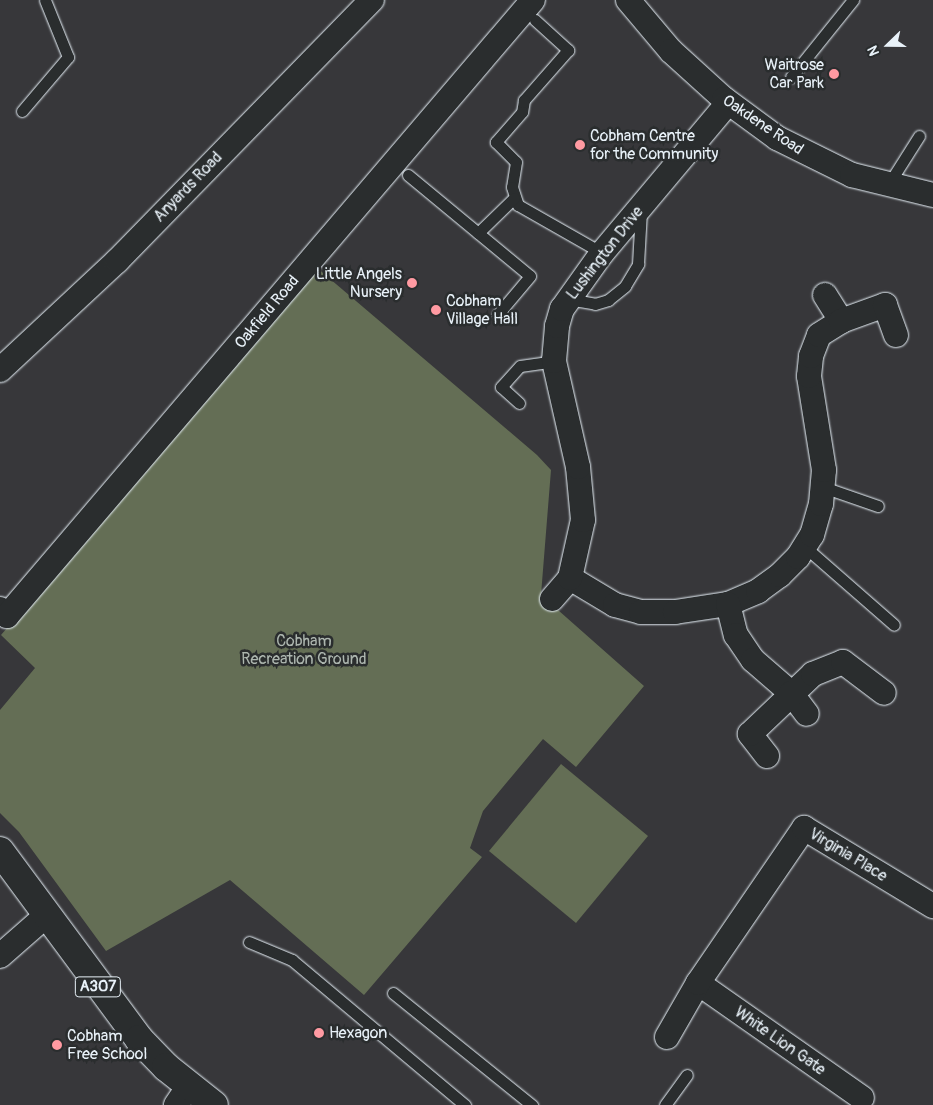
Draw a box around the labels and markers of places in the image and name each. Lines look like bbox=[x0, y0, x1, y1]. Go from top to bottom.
place label: Waitrose Car Park bbox=[765, 55, 824, 93]
marker: Waitrose Car Park bbox=[828, 68, 840, 80]
place label: Cobham Centre for the Community bbox=[590, 126, 718, 164]
marker: Cobham Centre for the Community bbox=[574, 139, 586, 151]
place label: Little Angels Nursery bbox=[316, 264, 402, 302]
marker: Little Angels Nursery bbox=[406, 277, 418, 289]
place label: Cobham Village Hall bbox=[446, 291, 518, 329]
marker: Cobham Village Hall bbox=[430, 304, 442, 316]
place label: Hexagon bbox=[329, 1023, 387, 1043]
place label: Cobham Free School bbox=[67, 1026, 147, 1064]
marker: Hexagon bbox=[313, 1027, 325, 1039]
marker: Cobham Free School bbox=[51, 1039, 63, 1051]

